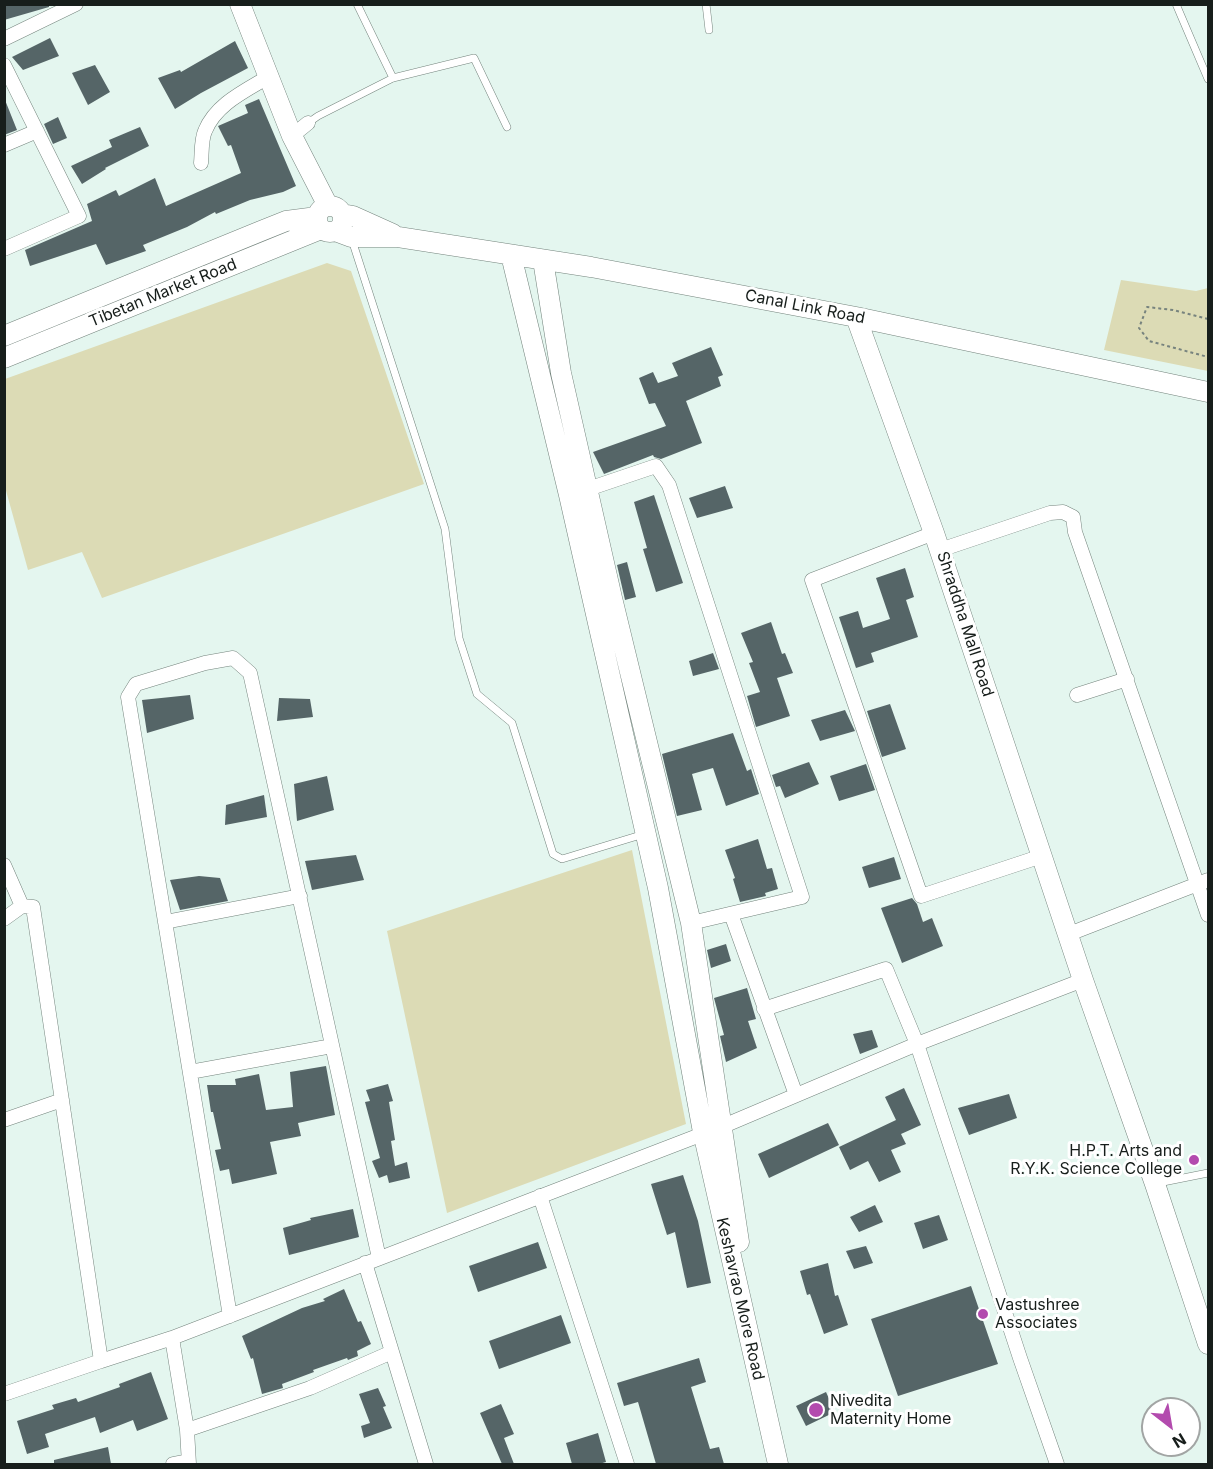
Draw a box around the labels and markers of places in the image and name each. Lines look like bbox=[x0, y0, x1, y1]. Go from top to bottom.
place label: H.P.T. Arts and R.Y.K. Science College bbox=[1010, 1141, 1182, 1179]
marker: H.P.T. Arts and R.Y.K. Science College bbox=[1187, 1153, 1201, 1167]
place label: Vastushree Associates bbox=[995, 1295, 1080, 1333]
marker: Vastushree Associates bbox=[976, 1307, 990, 1321]
place label: Nivedita Maternity Home bbox=[830, 1391, 951, 1429]
marker: Nivedita Maternity Home bbox=[807, 1401, 825, 1419]

